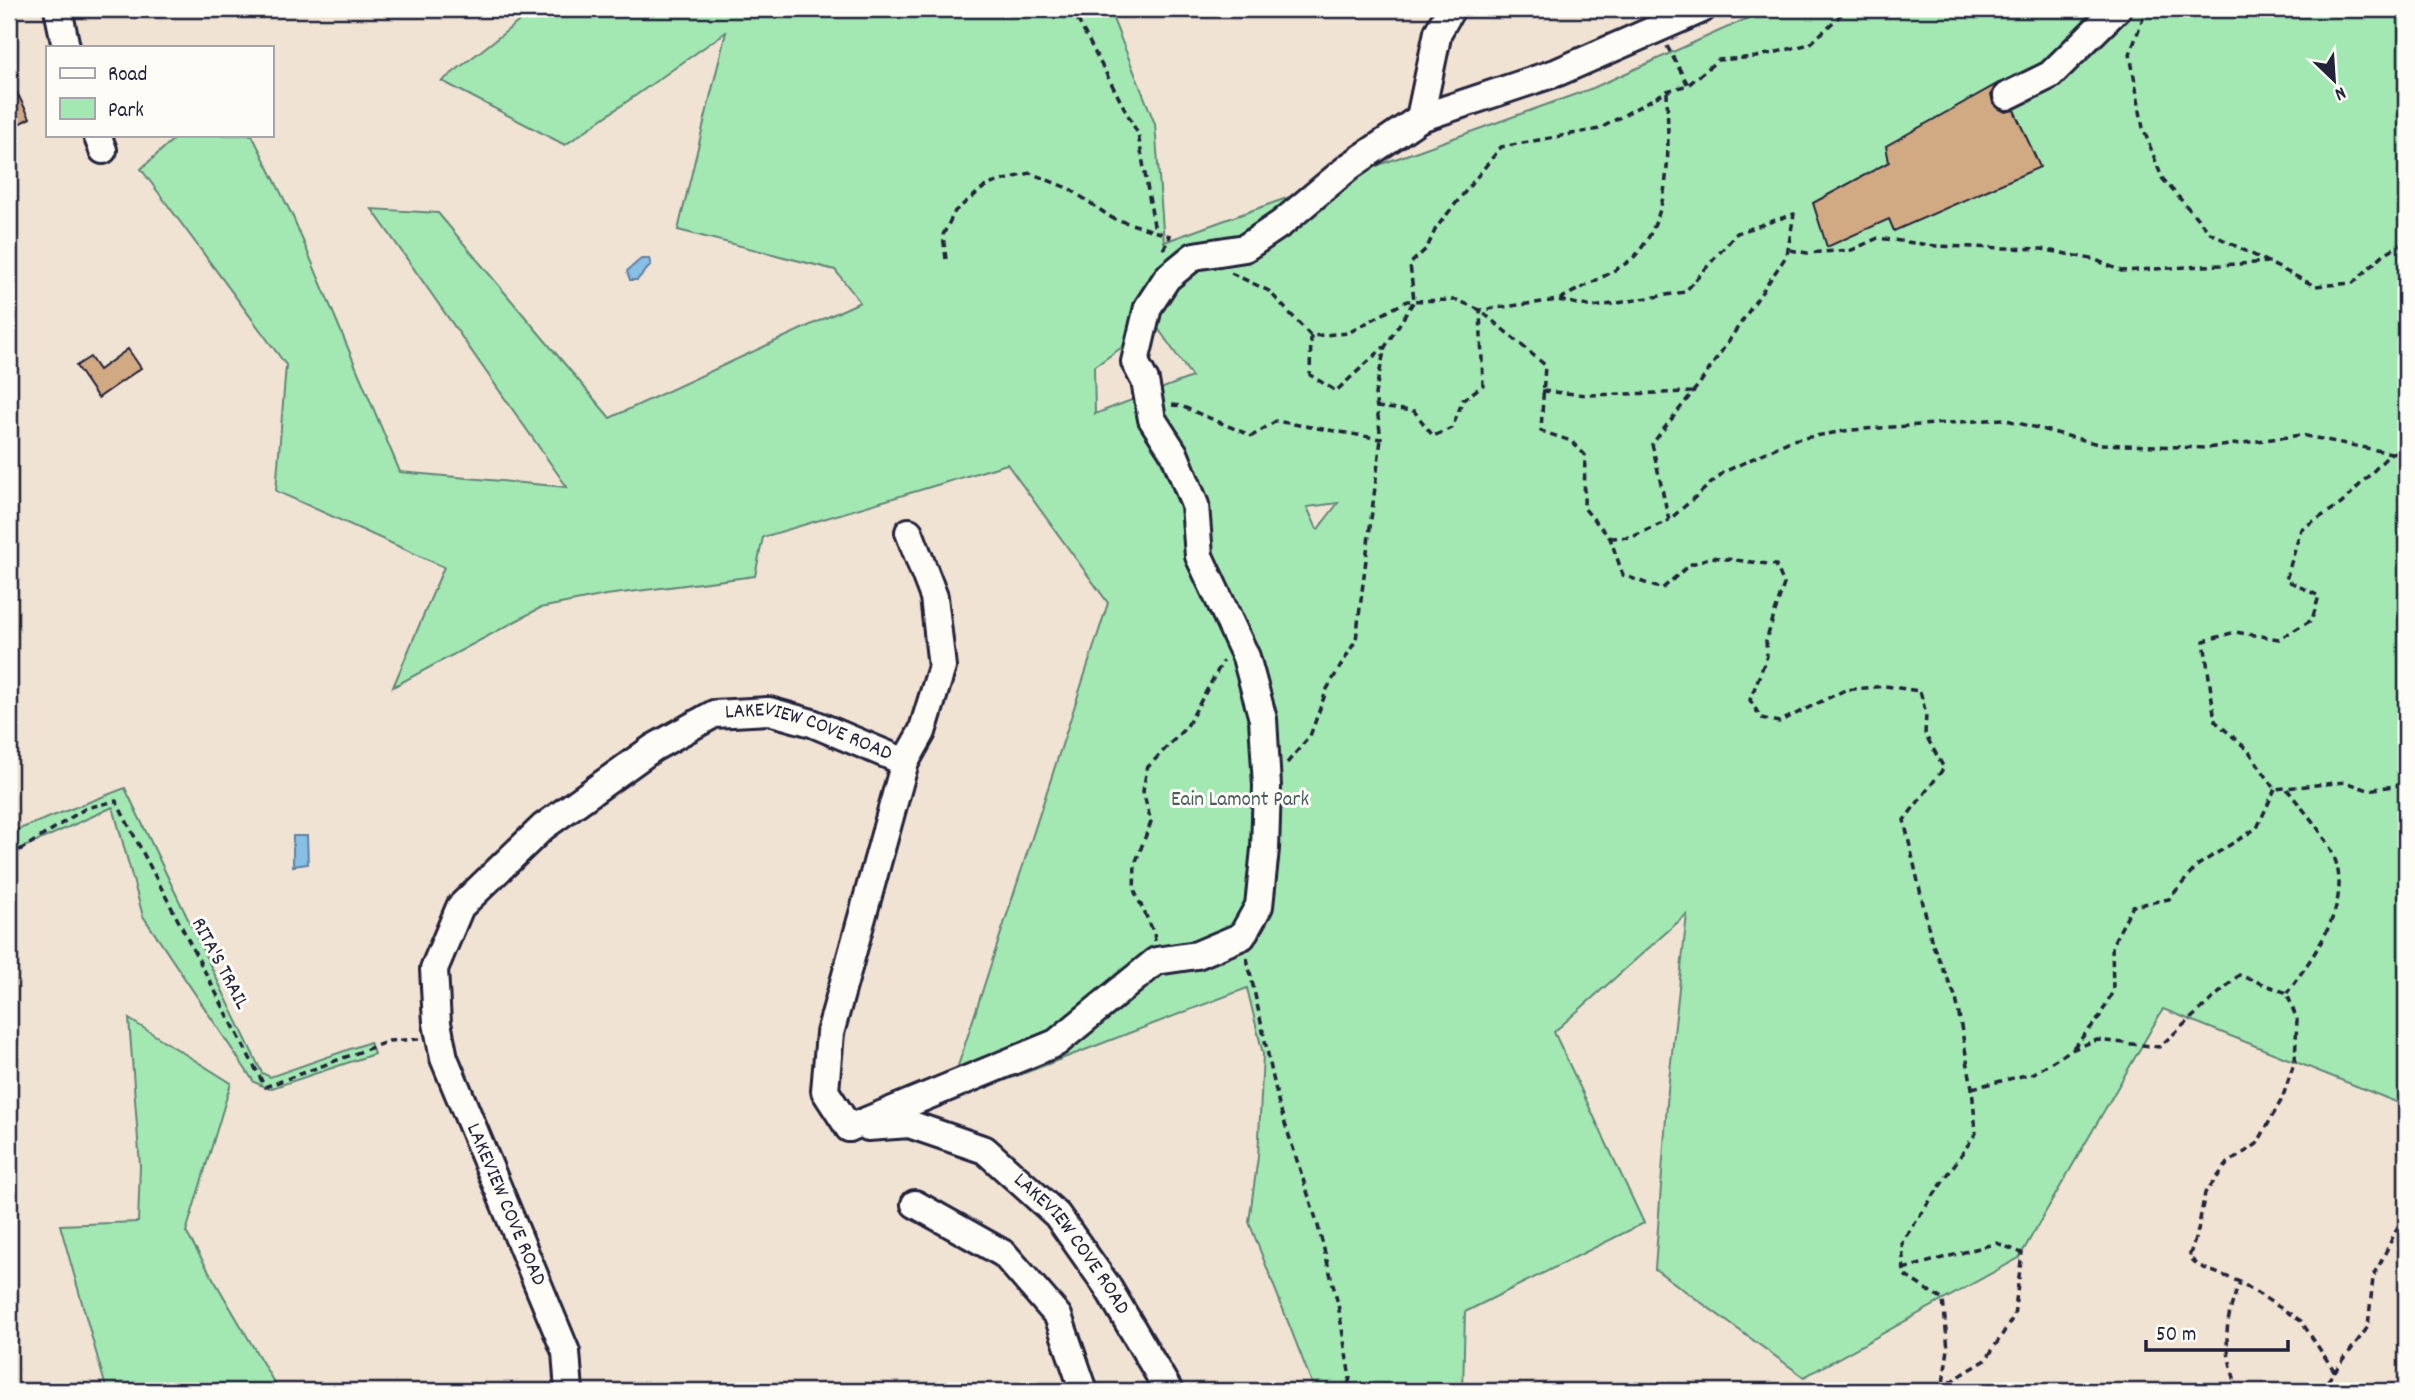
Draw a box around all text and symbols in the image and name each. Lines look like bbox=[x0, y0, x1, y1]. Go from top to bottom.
legend bbox=[46, 46, 273, 136]
north arrow bbox=[2300, 46, 2370, 116]
text: Road bbox=[108, 61, 147, 91]
text: N bbox=[2330, 78, 2350, 106]
text: Park bbox=[108, 97, 144, 127]
street label: LAKEVIEW COVE ROAD bbox=[724, 695, 897, 770]
park label: Eain Lamont Park bbox=[1171, 786, 1309, 816]
street label: RITA'S TRAIL bbox=[182, 913, 256, 1016]
street label: LAKEVIEW COVE ROAD bbox=[457, 1119, 553, 1291]
street label: LAKEVIEW COVE ROAD bbox=[1006, 1167, 1136, 1321]
scale bar bbox=[2146, 1309, 2287, 1353]
text: 50 m bbox=[2156, 1321, 2196, 1351]

